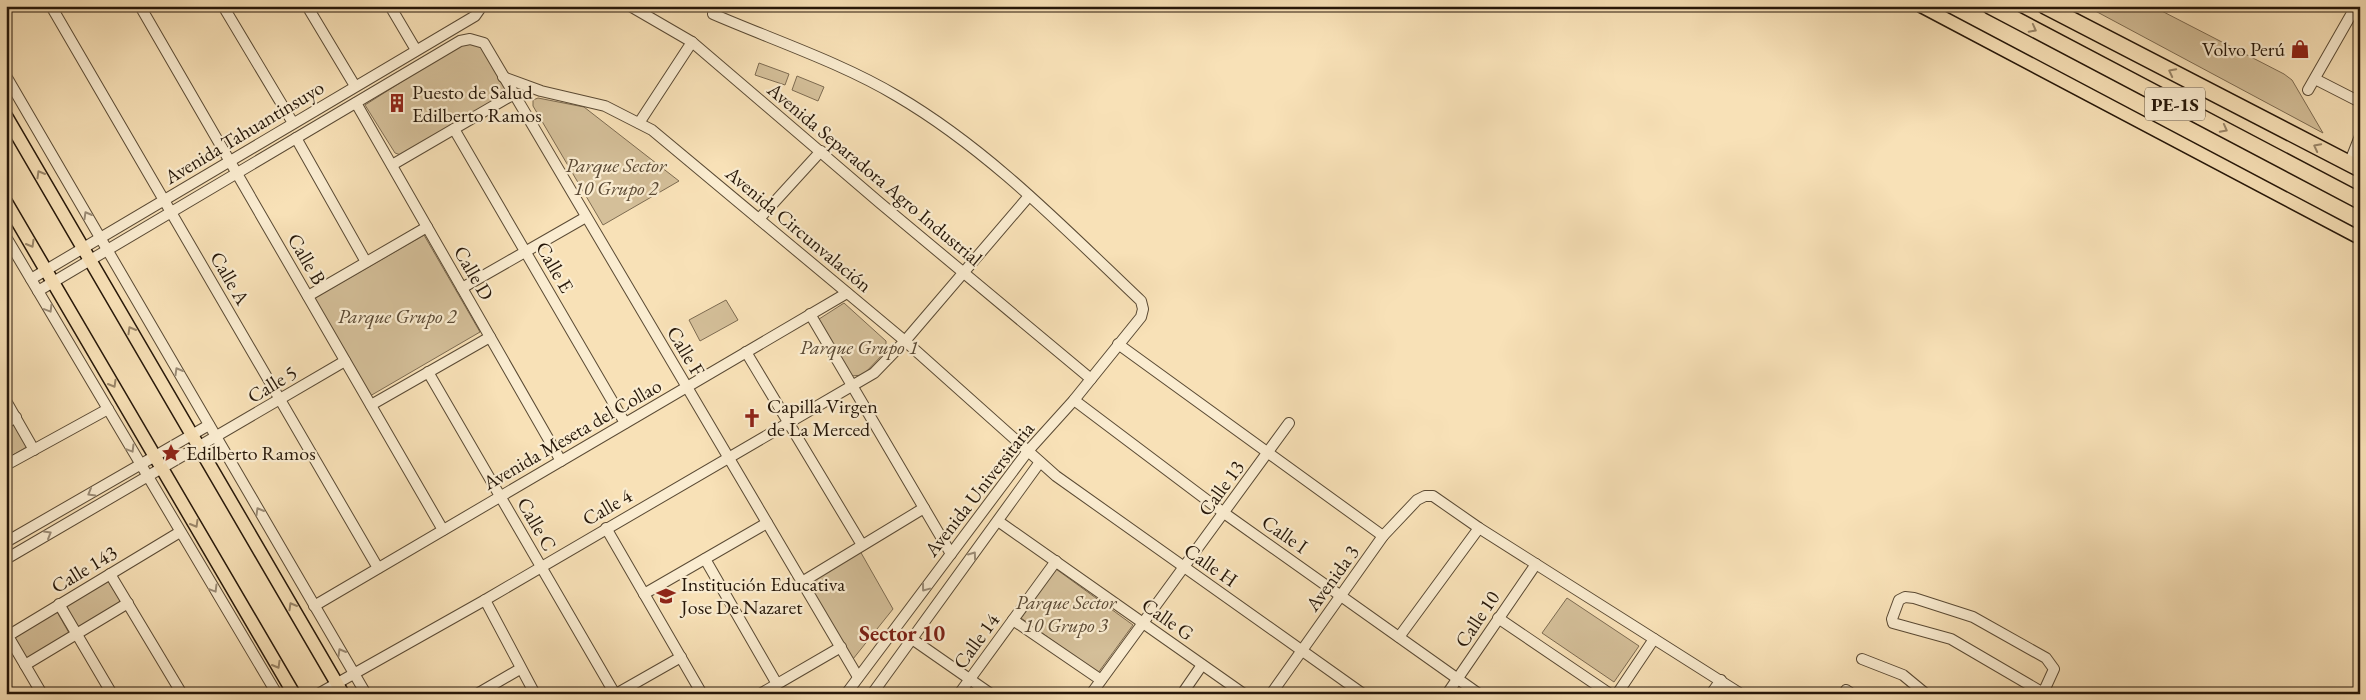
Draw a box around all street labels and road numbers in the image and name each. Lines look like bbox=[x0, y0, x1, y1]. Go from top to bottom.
street label: Avenida Tahuantinsuyo bbox=[159, 74, 329, 190]
street label: Avenida Separadora Agro Industrial bbox=[761, 76, 988, 272]
road number: PE-1S bbox=[2145, 88, 2205, 120]
street label: Avenida Circunvalación bbox=[720, 159, 878, 298]
street label: Calle B bbox=[282, 229, 332, 289]
street label: Calle E bbox=[530, 237, 580, 297]
street label: Calle D bbox=[448, 241, 500, 305]
street label: Calle A bbox=[204, 247, 256, 310]
street label: Calle F bbox=[661, 321, 711, 381]
street label: Calle 5 bbox=[243, 359, 301, 409]
street label: Avenida Meseta del Collao bbox=[477, 372, 666, 496]
street label: Avenida Universitaria bbox=[918, 416, 1040, 562]
street label: Calle 13 bbox=[1192, 455, 1250, 521]
street label: Calle 4 bbox=[577, 482, 637, 532]
street label: Calle C bbox=[511, 492, 563, 556]
street label: Calle I bbox=[1257, 509, 1313, 559]
street label: Calle H bbox=[1179, 537, 1243, 593]
street label: Calle 143 bbox=[46, 539, 122, 599]
street label: Avenida 3 bbox=[1299, 540, 1365, 617]
street label: Calle 10 bbox=[1449, 585, 1506, 652]
street label: Calle G bbox=[1137, 592, 1199, 646]
street label: Calle 14 bbox=[947, 608, 1005, 674]

